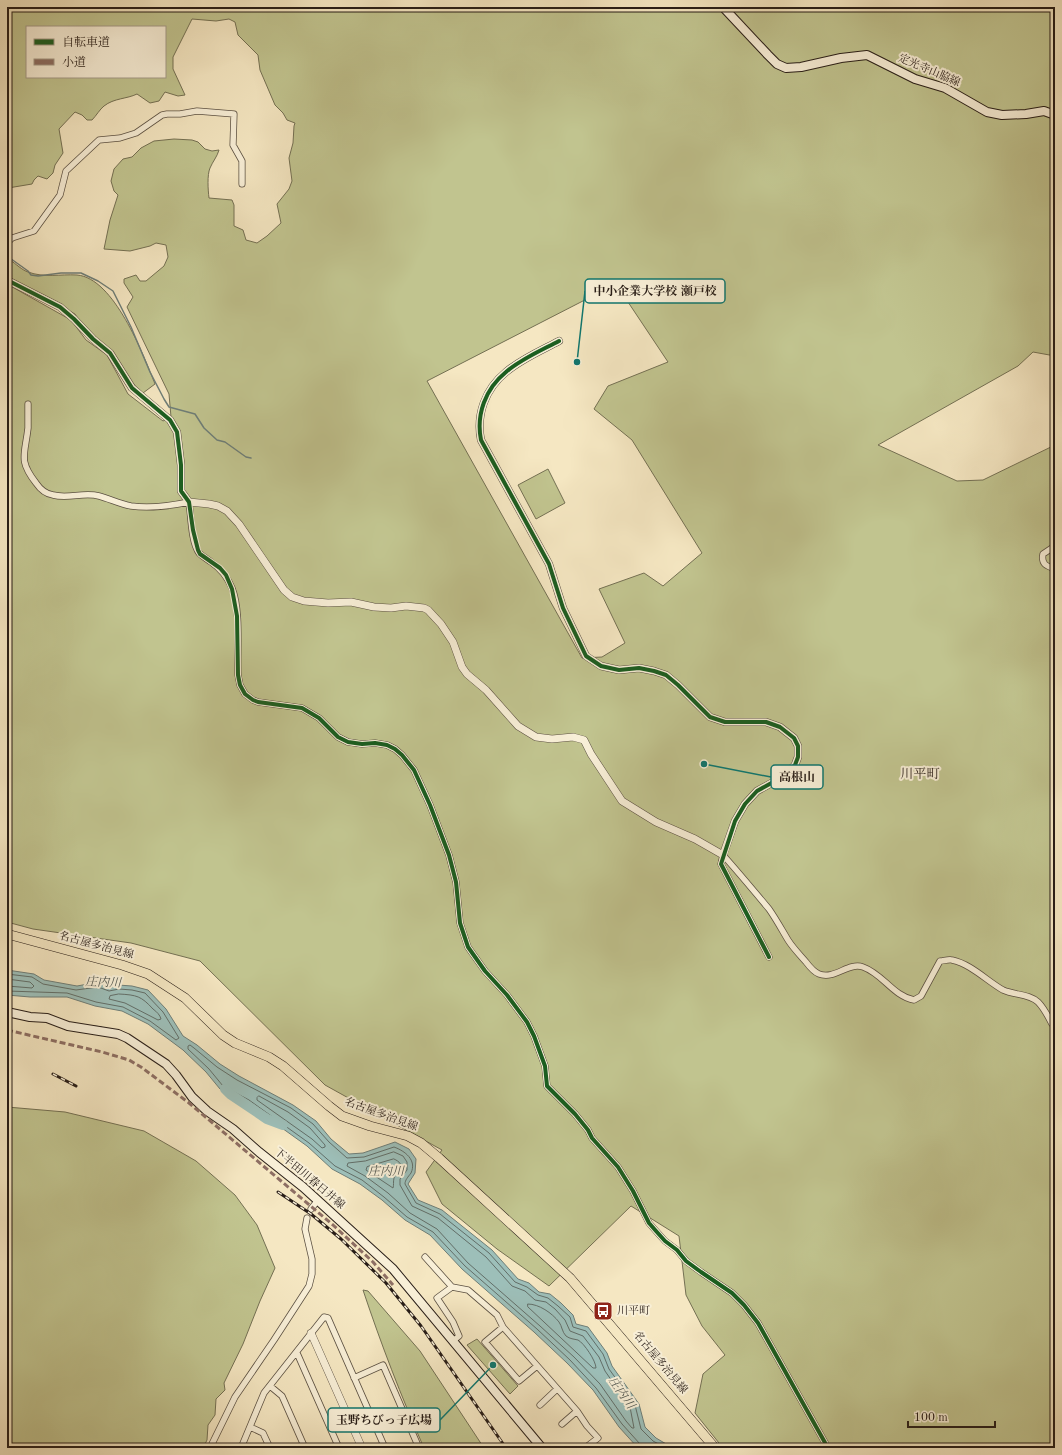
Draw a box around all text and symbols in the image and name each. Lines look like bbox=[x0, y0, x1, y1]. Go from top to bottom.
legend bbox=[26, 26, 166, 78]
text: 自転車道 bbox=[62, 35, 110, 49]
street label: 定光寺山脇線 bbox=[896, 51, 962, 89]
text: 小道 bbox=[62, 55, 86, 69]
callout: 中小企業大学校 瀬戸校 bbox=[585, 279, 725, 303]
text: 中小企業大学校 瀬戸校 bbox=[593, 284, 717, 298]
callout: 高根山 bbox=[771, 765, 823, 789]
district label: 川平町 bbox=[900, 767, 940, 781]
text: 高根山 bbox=[779, 770, 815, 784]
street label: 名古屋多治見線 bbox=[57, 929, 135, 961]
water label: 庄内川 bbox=[85, 974, 123, 990]
street label: 名古屋多治見線 bbox=[343, 1095, 420, 1133]
street label: 下半田川春日井線 bbox=[272, 1145, 348, 1211]
water label: 庄内川 bbox=[368, 1164, 406, 1178]
bus stop icon: 川平町 bbox=[592, 1300, 614, 1322]
place label: 川平町 bbox=[617, 1304, 650, 1317]
street label: 名古屋多治見線 bbox=[631, 1329, 690, 1396]
water label: 庄内川 bbox=[606, 1374, 639, 1413]
scale bar bbox=[908, 1403, 995, 1429]
callout: 玉野ちびっ子広場 bbox=[328, 1408, 440, 1432]
text: 100 m bbox=[914, 1412, 948, 1424]
text: 玉野ちびっ子広場 bbox=[336, 1413, 432, 1427]

